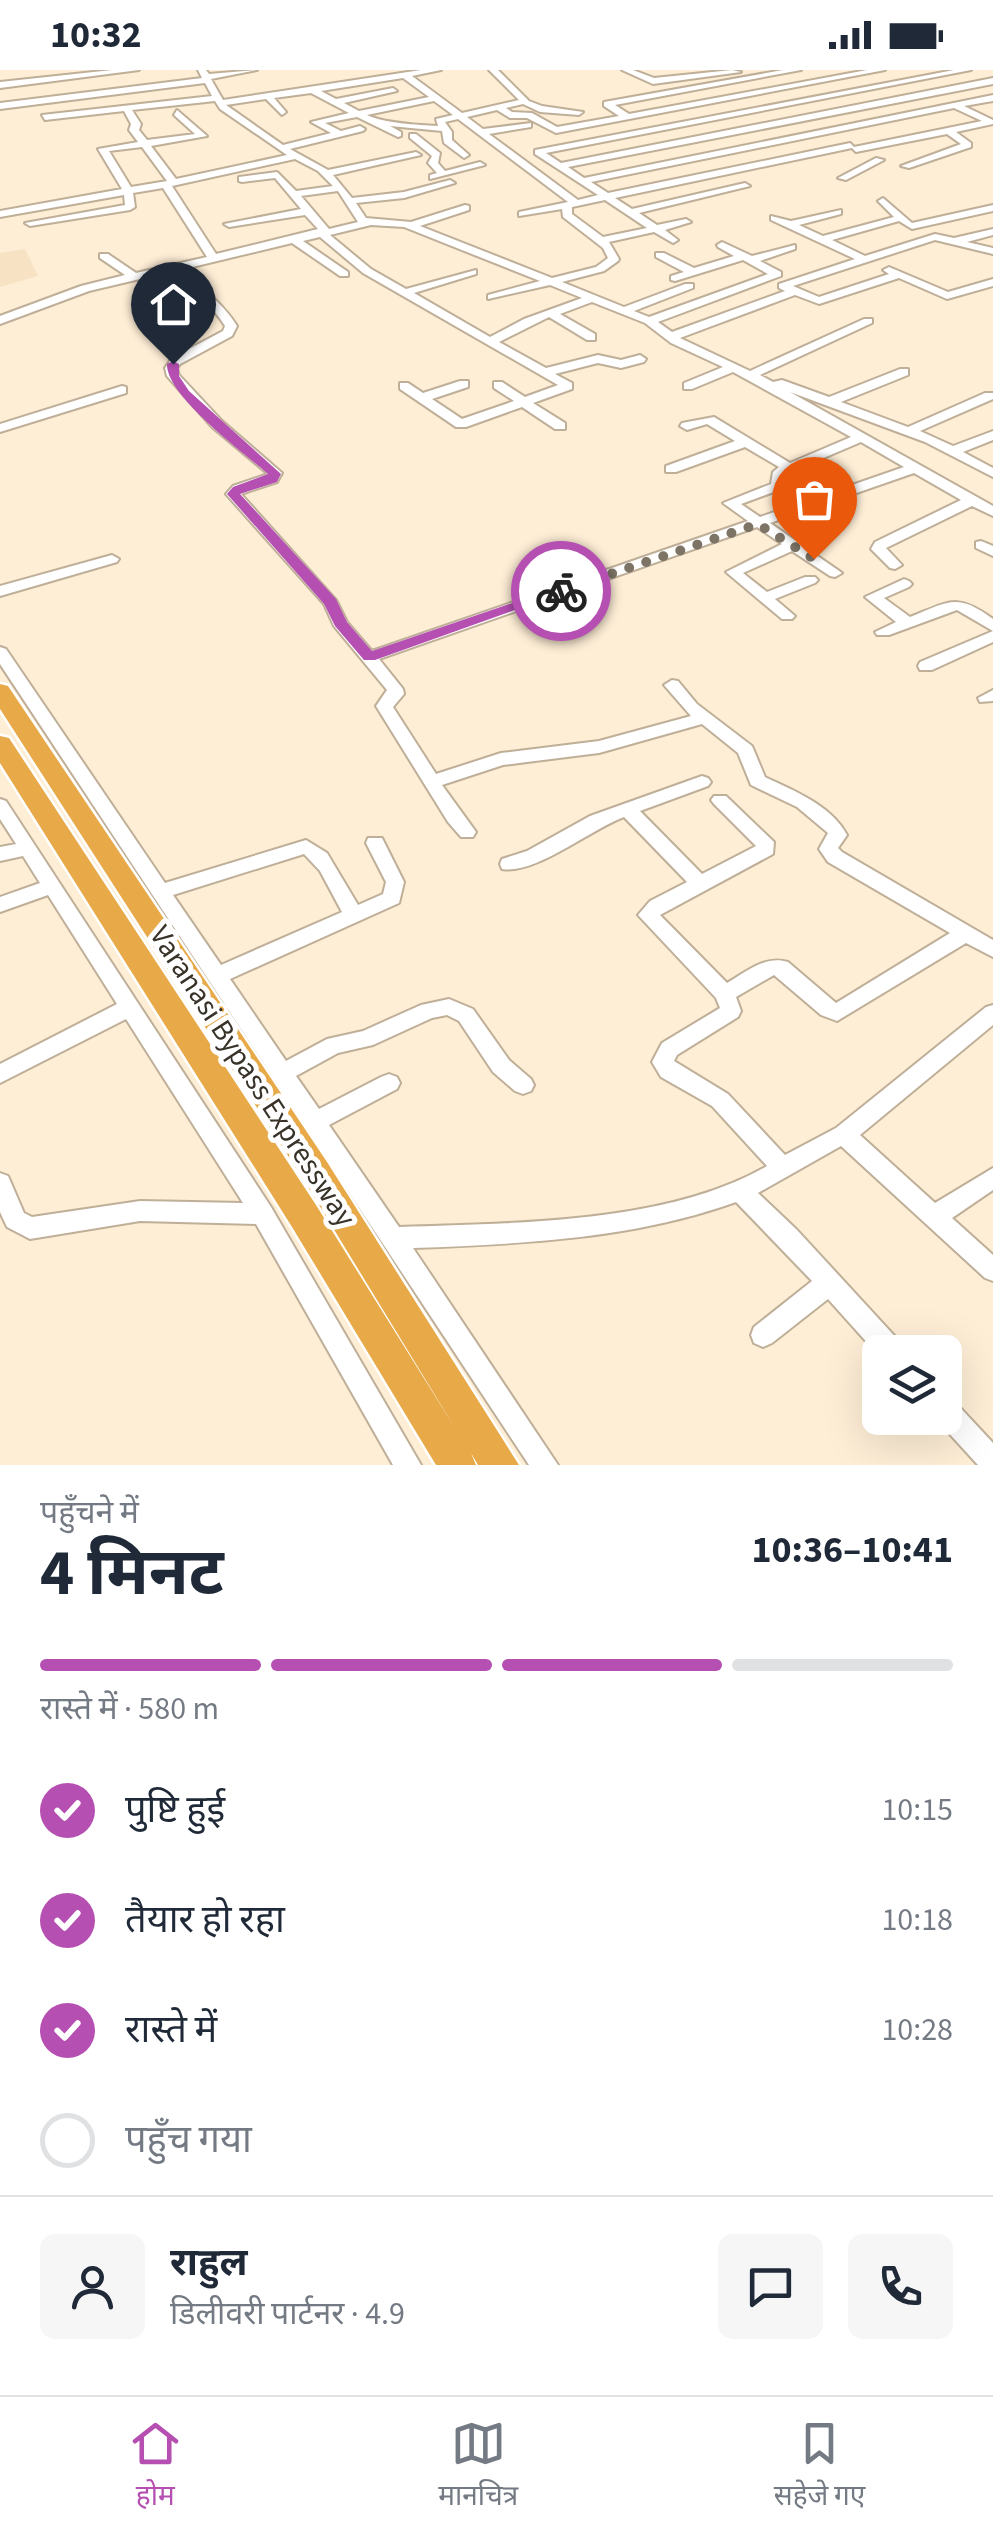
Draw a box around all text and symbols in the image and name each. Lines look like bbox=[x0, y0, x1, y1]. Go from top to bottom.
text: 10:32 bbox=[50, 8, 142, 62]
pin bbox=[131, 262, 216, 365]
icon: home bbox=[146, 277, 201, 332]
pin bbox=[772, 457, 857, 560]
icon: bag bbox=[787, 472, 842, 527]
courier bbox=[511, 541, 611, 641]
icon: bike bbox=[534, 564, 589, 619]
street label: Varanasi Bypass Expressway bbox=[139, 917, 366, 1235]
map controls bbox=[862, 1335, 962, 1435]
button: layers bbox=[862, 1335, 962, 1435]
text: पहुँचने में bbox=[40, 1490, 139, 1536]
text: 10:36–10:41 bbox=[751, 1523, 953, 1577]
text: 4 मिनट bbox=[40, 1527, 224, 1620]
text: रास्ते में · 580 m bbox=[40, 1686, 219, 1732]
icon: check bbox=[40, 1783, 95, 1838]
text: पुष्टि हुई bbox=[125, 1783, 225, 1837]
text: 10:15 bbox=[881, 1787, 953, 1833]
icon: check bbox=[40, 1893, 95, 1948]
text: तैयार हो रहा bbox=[125, 1893, 285, 1947]
text: 10:18 bbox=[881, 1897, 953, 1943]
icon: check bbox=[40, 2003, 95, 2058]
text: रास्ते में bbox=[125, 2003, 217, 2057]
text: 10:28 bbox=[881, 2007, 953, 2053]
text: पहुँच गया bbox=[125, 2113, 252, 2167]
button: person bbox=[40, 2234, 145, 2339]
button: chat bbox=[718, 2234, 823, 2339]
button: phone bbox=[848, 2234, 953, 2339]
text: राहुल bbox=[170, 2236, 247, 2290]
text: डिलीवरी पार्टनर · 4.9 bbox=[170, 2291, 405, 2337]
tab: होम bbox=[128, 2416, 183, 2516]
tab: मानचित्र bbox=[438, 2416, 518, 2516]
tab: सहेजे गए bbox=[774, 2416, 865, 2516]

